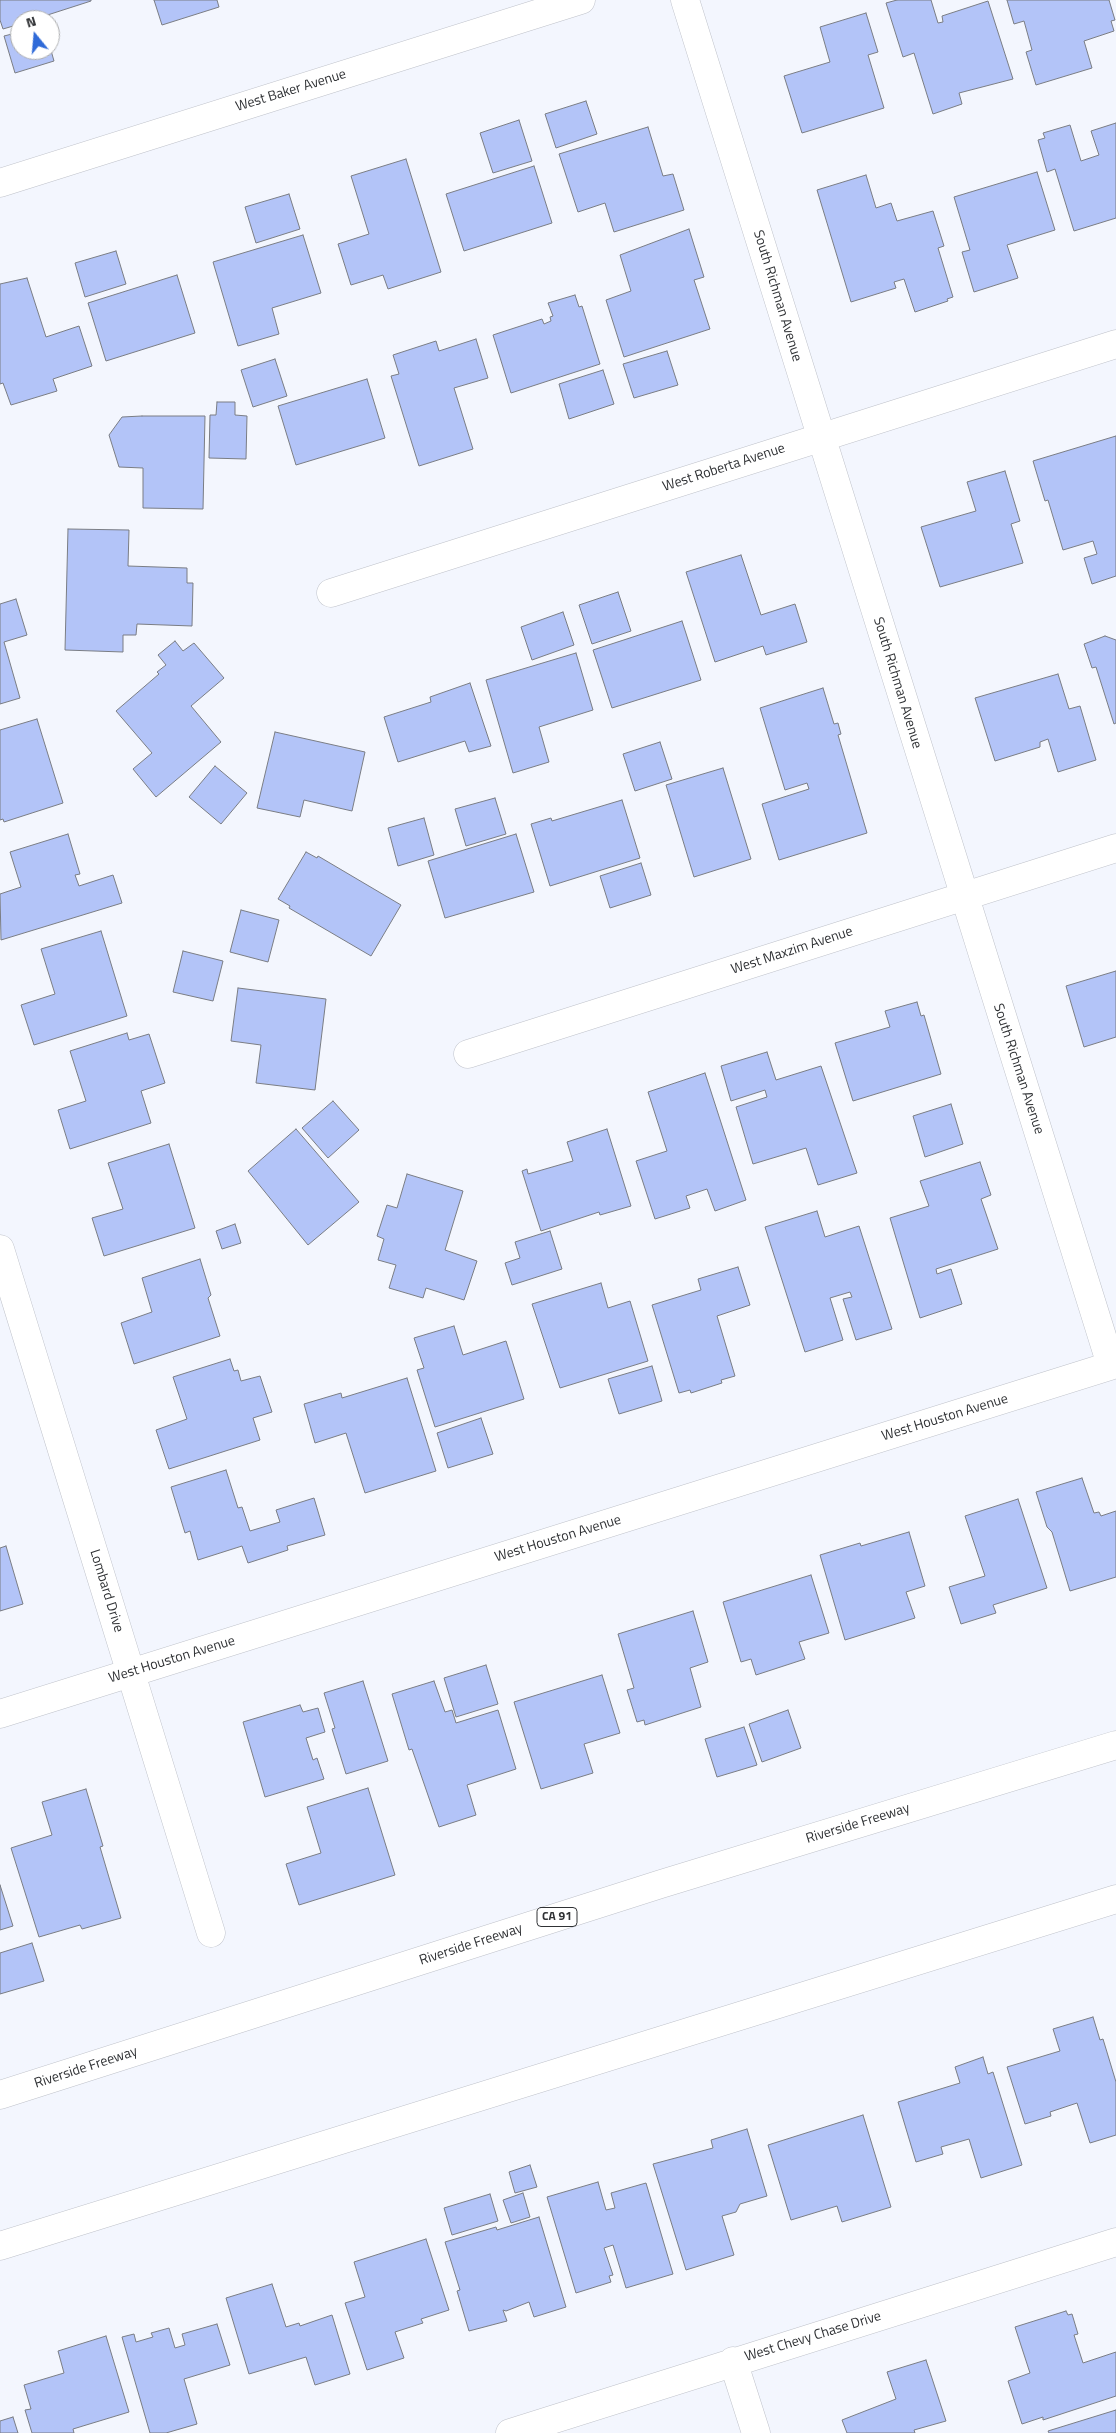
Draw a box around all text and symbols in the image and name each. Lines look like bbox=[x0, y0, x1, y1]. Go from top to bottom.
north arrow bbox=[10, 10, 60, 60]
text: N bbox=[23, 10, 38, 33]
street label: West Baker Avenue bbox=[234, 66, 348, 116]
street label: South Richman Avenue bbox=[749, 228, 805, 364]
street label: West Roberta Avenue bbox=[661, 440, 787, 496]
street label: South Richman Avenue bbox=[869, 615, 925, 751]
street label: West Maxzim Avenue bbox=[729, 923, 855, 979]
street label: South Richman Avenue bbox=[989, 1002, 1047, 1136]
street label: West Houston Avenue bbox=[880, 1391, 1010, 1445]
street label: West Houston Avenue bbox=[493, 1512, 623, 1566]
street label: Lombard Drive bbox=[85, 1547, 127, 1635]
street label: West Houston Avenue bbox=[107, 1633, 237, 1687]
street label: Riverside Freeway bbox=[804, 1800, 912, 1848]
road number: CA 91 bbox=[537, 1908, 577, 1926]
street label: Riverside Freeway bbox=[417, 1920, 525, 1970]
street label: Riverside Freeway bbox=[32, 2043, 140, 2093]
street label: West Chevy Chase Drive bbox=[743, 2308, 883, 2366]

